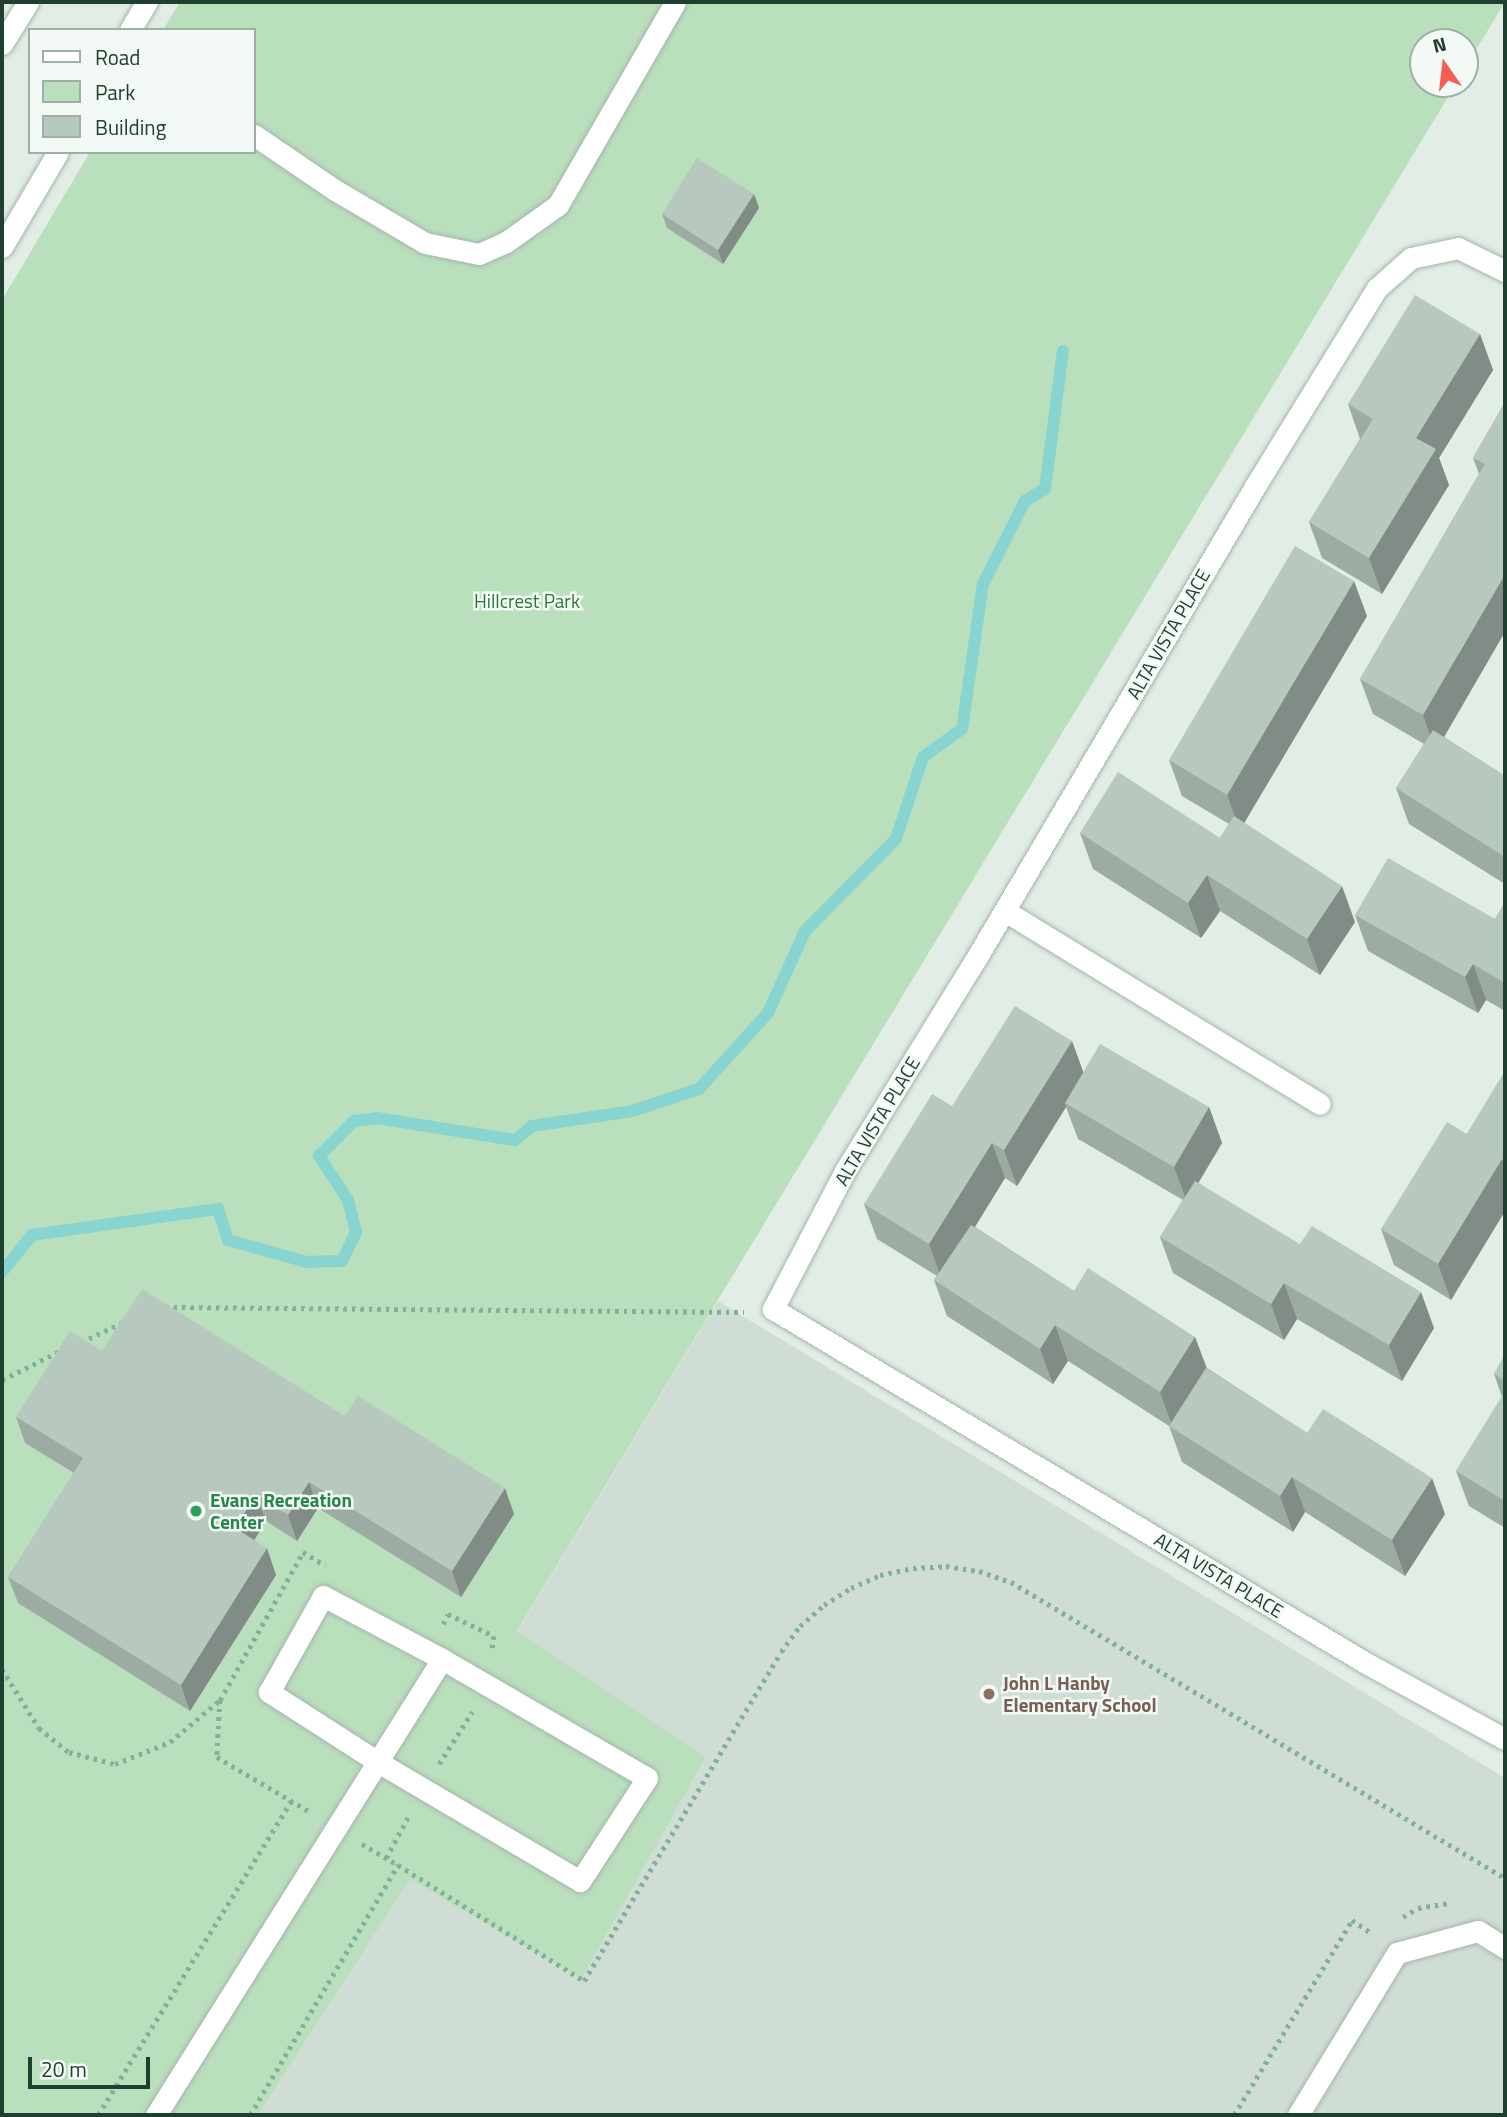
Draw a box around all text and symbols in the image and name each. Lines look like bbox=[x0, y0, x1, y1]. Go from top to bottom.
legend bbox=[28, 28, 256, 154]
north arrow bbox=[1409, 28, 1479, 98]
text: N bbox=[1429, 28, 1449, 60]
text: Road bbox=[95, 41, 140, 73]
text: Park bbox=[95, 76, 135, 108]
text: Building bbox=[95, 111, 166, 143]
street label: ALTA VISTA PLACE bbox=[1122, 565, 1214, 703]
park label: Hillcrest Park bbox=[474, 590, 580, 612]
street label: ALTA VISTA PLACE bbox=[830, 1052, 924, 1190]
place label: Evans Recreation Center bbox=[210, 1489, 352, 1533]
marker: Evans Recreation Center bbox=[188, 1503, 204, 1519]
street label: ALTA VISTA PLACE bbox=[1150, 1528, 1288, 1622]
place label: John L Hanby Elementary School bbox=[1003, 1672, 1157, 1716]
marker: John L Hanby Elementary School bbox=[981, 1686, 997, 1702]
scale bar bbox=[32, 2044, 154, 2088]
text: 20 m bbox=[41, 2053, 87, 2085]

